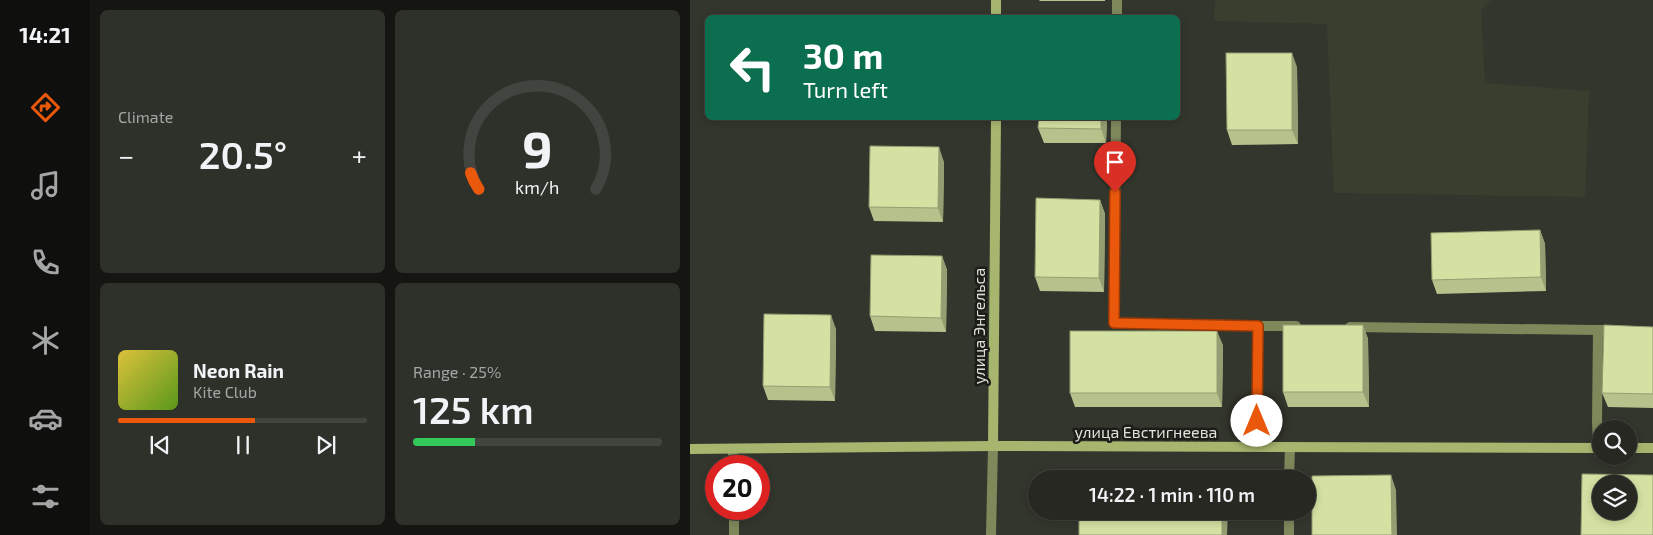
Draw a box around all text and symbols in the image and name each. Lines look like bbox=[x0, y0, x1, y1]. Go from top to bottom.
text: 14:21 bbox=[19, 21, 71, 47]
text: 30 m bbox=[803, 34, 883, 76]
icon: left bbox=[720, 35, 785, 100]
text: Turn left bbox=[803, 76, 888, 102]
icon: directions bbox=[28, 90, 63, 125]
text: Climate bbox=[118, 107, 173, 126]
text: 9 bbox=[522, 116, 553, 178]
text: 20.5° bbox=[199, 131, 287, 177]
text: − bbox=[118, 138, 134, 172]
text: + bbox=[352, 138, 367, 172]
pin bbox=[1094, 141, 1136, 192]
icon: arrive bbox=[1101, 148, 1129, 176]
icon: music bbox=[28, 168, 63, 203]
text: km/h bbox=[515, 176, 560, 198]
icon: phone bbox=[28, 245, 63, 280]
street label: улица Энгельса bbox=[969, 268, 989, 384]
icon: climate bbox=[28, 323, 63, 358]
text: Neon Rain bbox=[193, 359, 284, 382]
text: Range · 25% bbox=[413, 362, 501, 381]
text: Kite Club bbox=[193, 382, 257, 401]
text: 125 km bbox=[413, 386, 534, 432]
position arrow bbox=[1230, 394, 1282, 446]
icon: car bbox=[28, 401, 63, 436]
map controls bbox=[1592, 420, 1637, 520]
button: search bbox=[1592, 420, 1637, 465]
street label: улица Евстигнеева bbox=[1075, 422, 1217, 442]
icon: previous bbox=[146, 431, 174, 459]
icon: pause bbox=[229, 431, 257, 459]
icon: next bbox=[312, 431, 340, 459]
speed limit sign: 20 bbox=[705, 455, 770, 520]
button: layers bbox=[1592, 475, 1637, 520]
icon: filters bbox=[28, 479, 63, 514]
text: 14:22 · 1 min · 110 m bbox=[1089, 483, 1255, 506]

